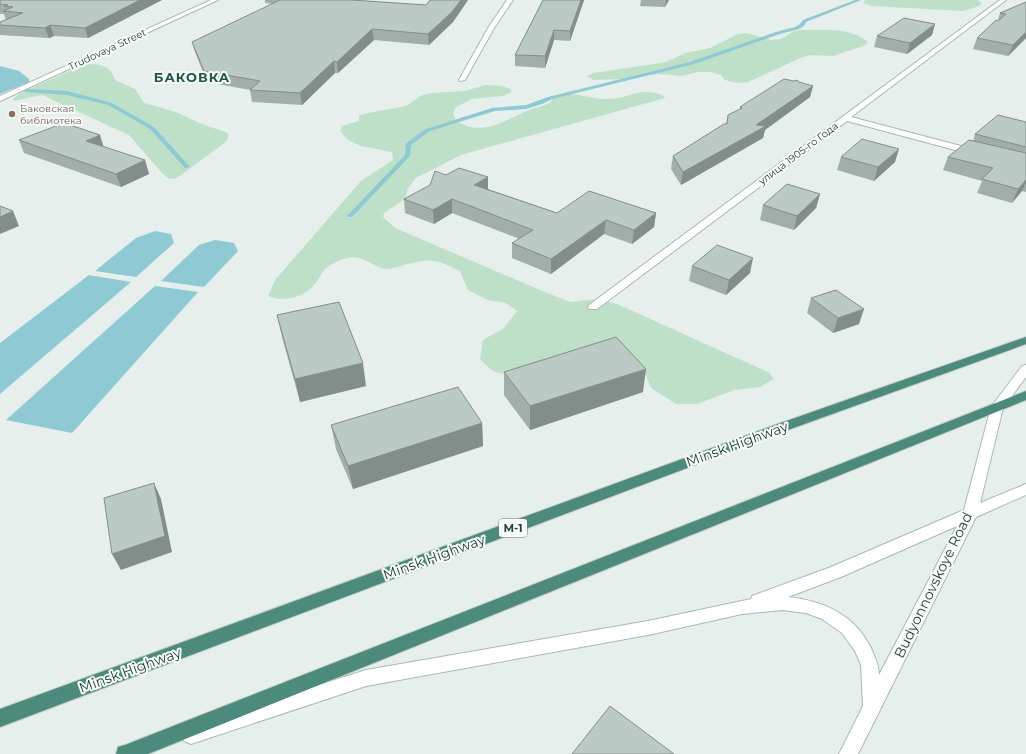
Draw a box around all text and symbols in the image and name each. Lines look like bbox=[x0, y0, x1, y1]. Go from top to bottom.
street label: Trudovaya Street bbox=[66, 26, 148, 73]
district label: БАКОВКА bbox=[154, 69, 230, 85]
place label: Баковская библиотека bbox=[20, 102, 82, 127]
marker: Баковская библиотека bbox=[7, 109, 17, 119]
street label: улица 1905-го Года bbox=[755, 119, 841, 188]
street label: Minsk Highway bbox=[684, 417, 791, 471]
street label: Budyonnovskoye Road bbox=[890, 509, 976, 661]
road number: М-1 bbox=[499, 519, 527, 537]
street label: Minsk Highway bbox=[381, 530, 488, 584]
street label: Minsk Highway bbox=[77, 643, 184, 697]

